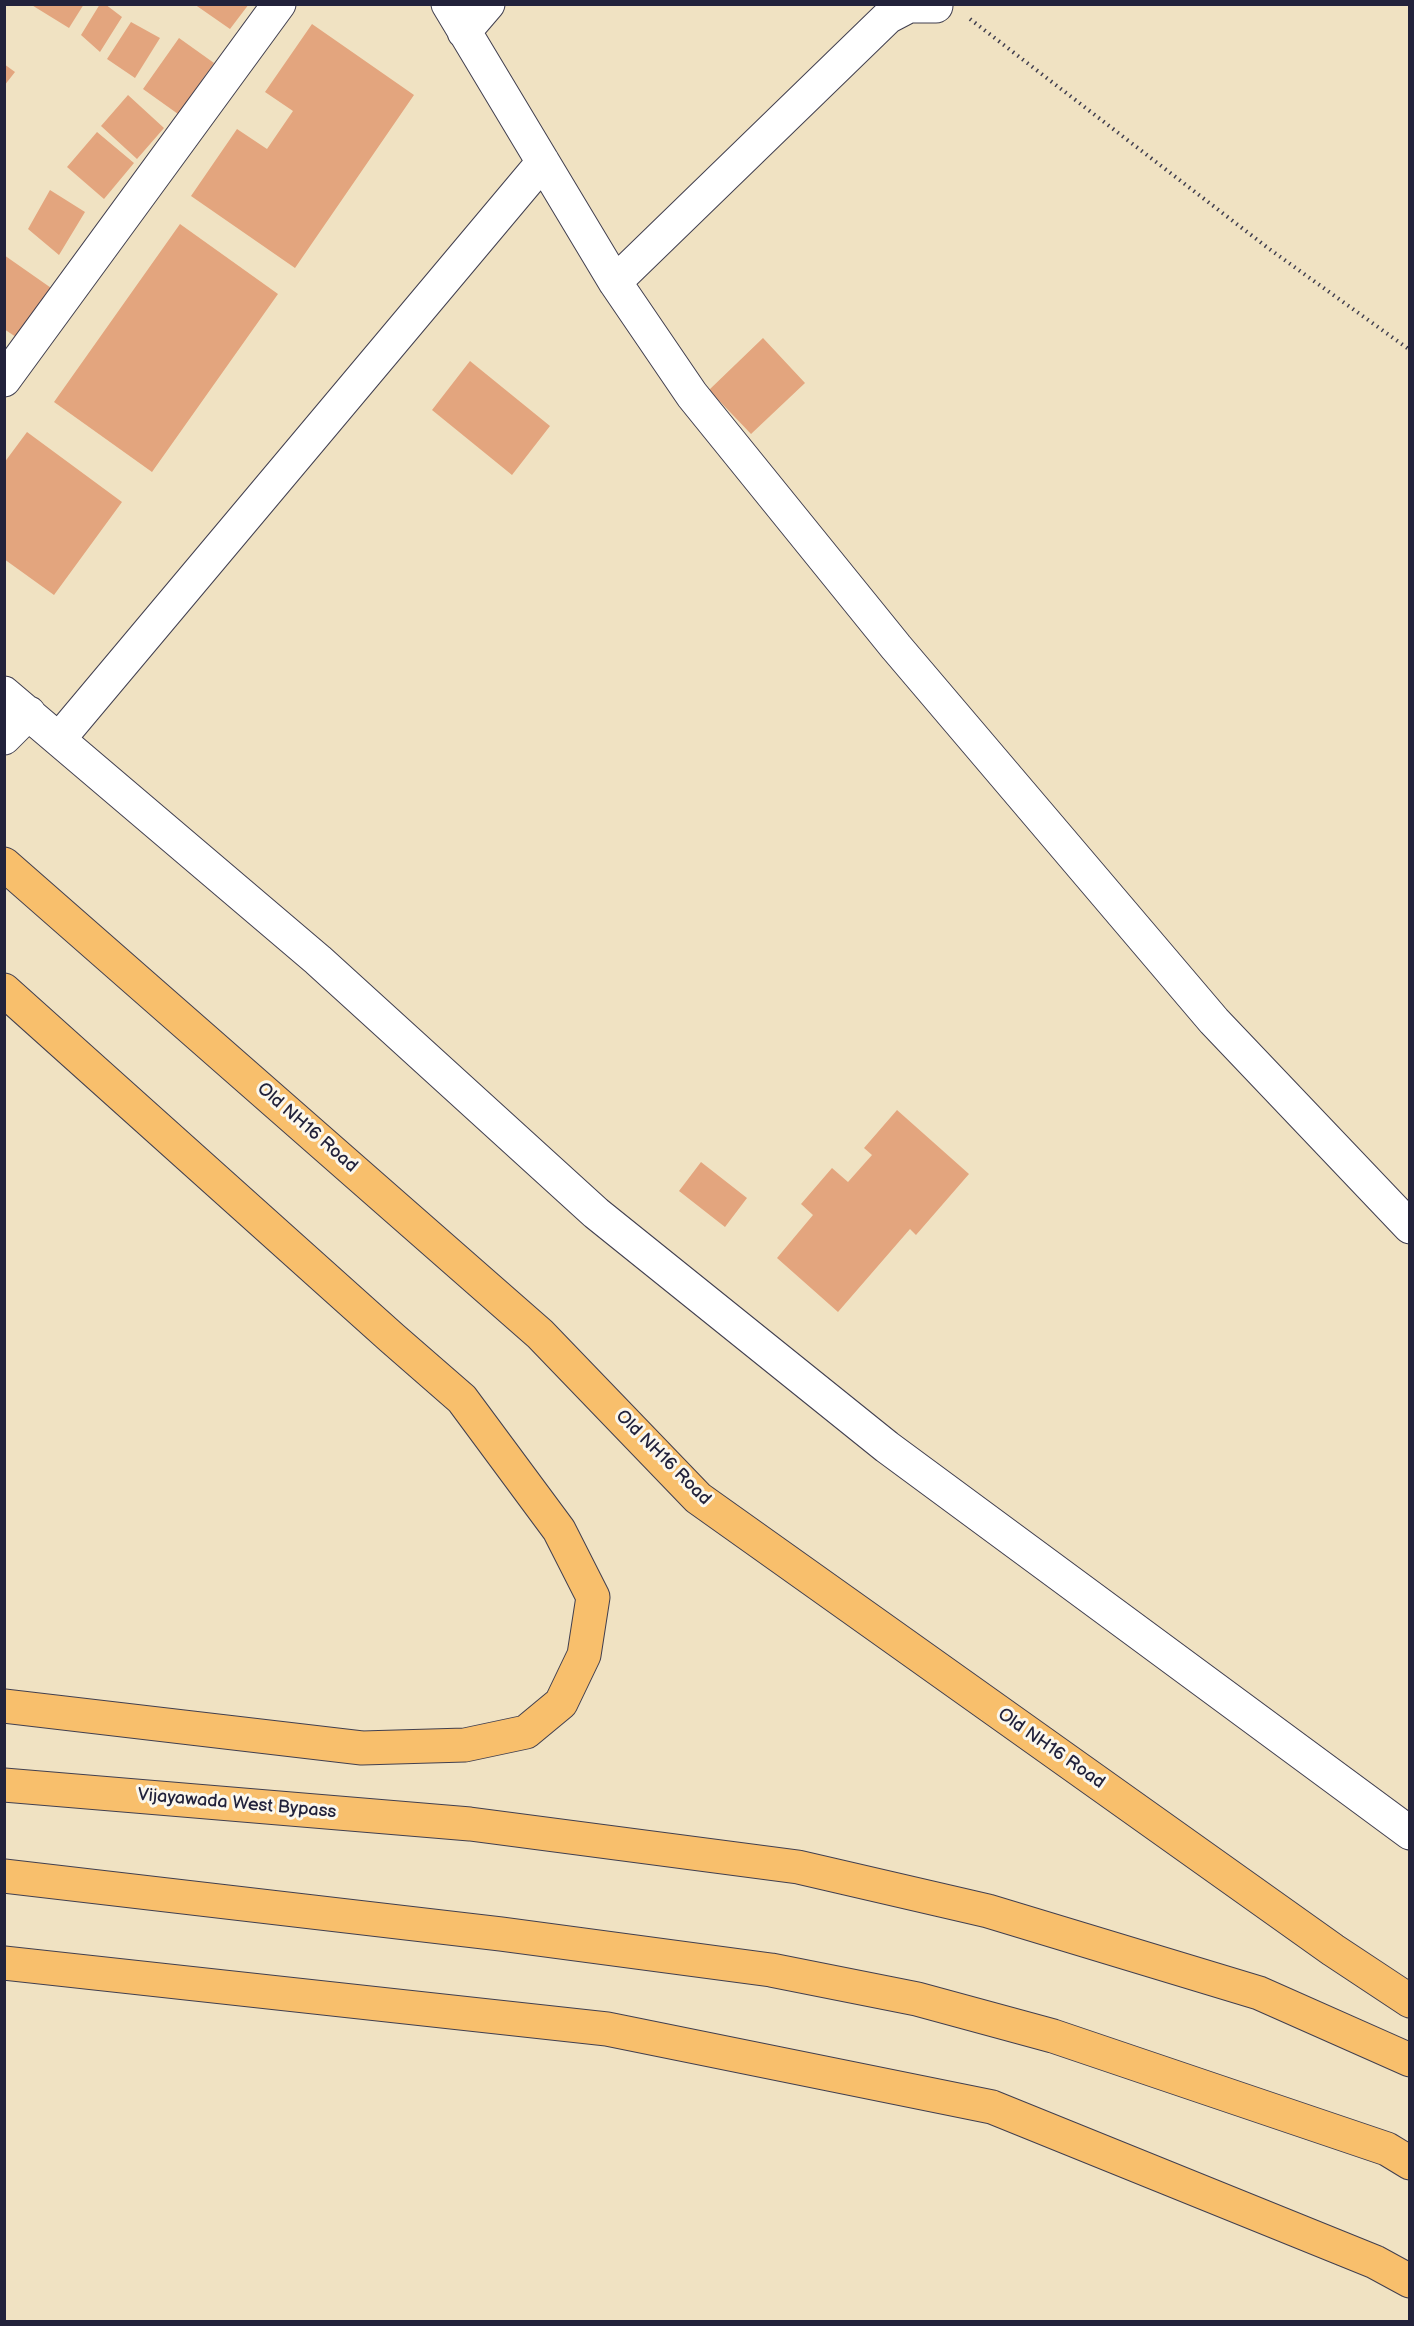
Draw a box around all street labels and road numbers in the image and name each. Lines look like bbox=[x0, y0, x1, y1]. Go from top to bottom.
street label: Old NH16 Road bbox=[252, 1079, 362, 1177]
street label: Old NH16 Road bbox=[611, 1406, 715, 1510]
street label: Old NH16 Road bbox=[993, 1704, 1109, 1794]
street label: Vijayawada West Bypass bbox=[137, 1785, 337, 1823]

